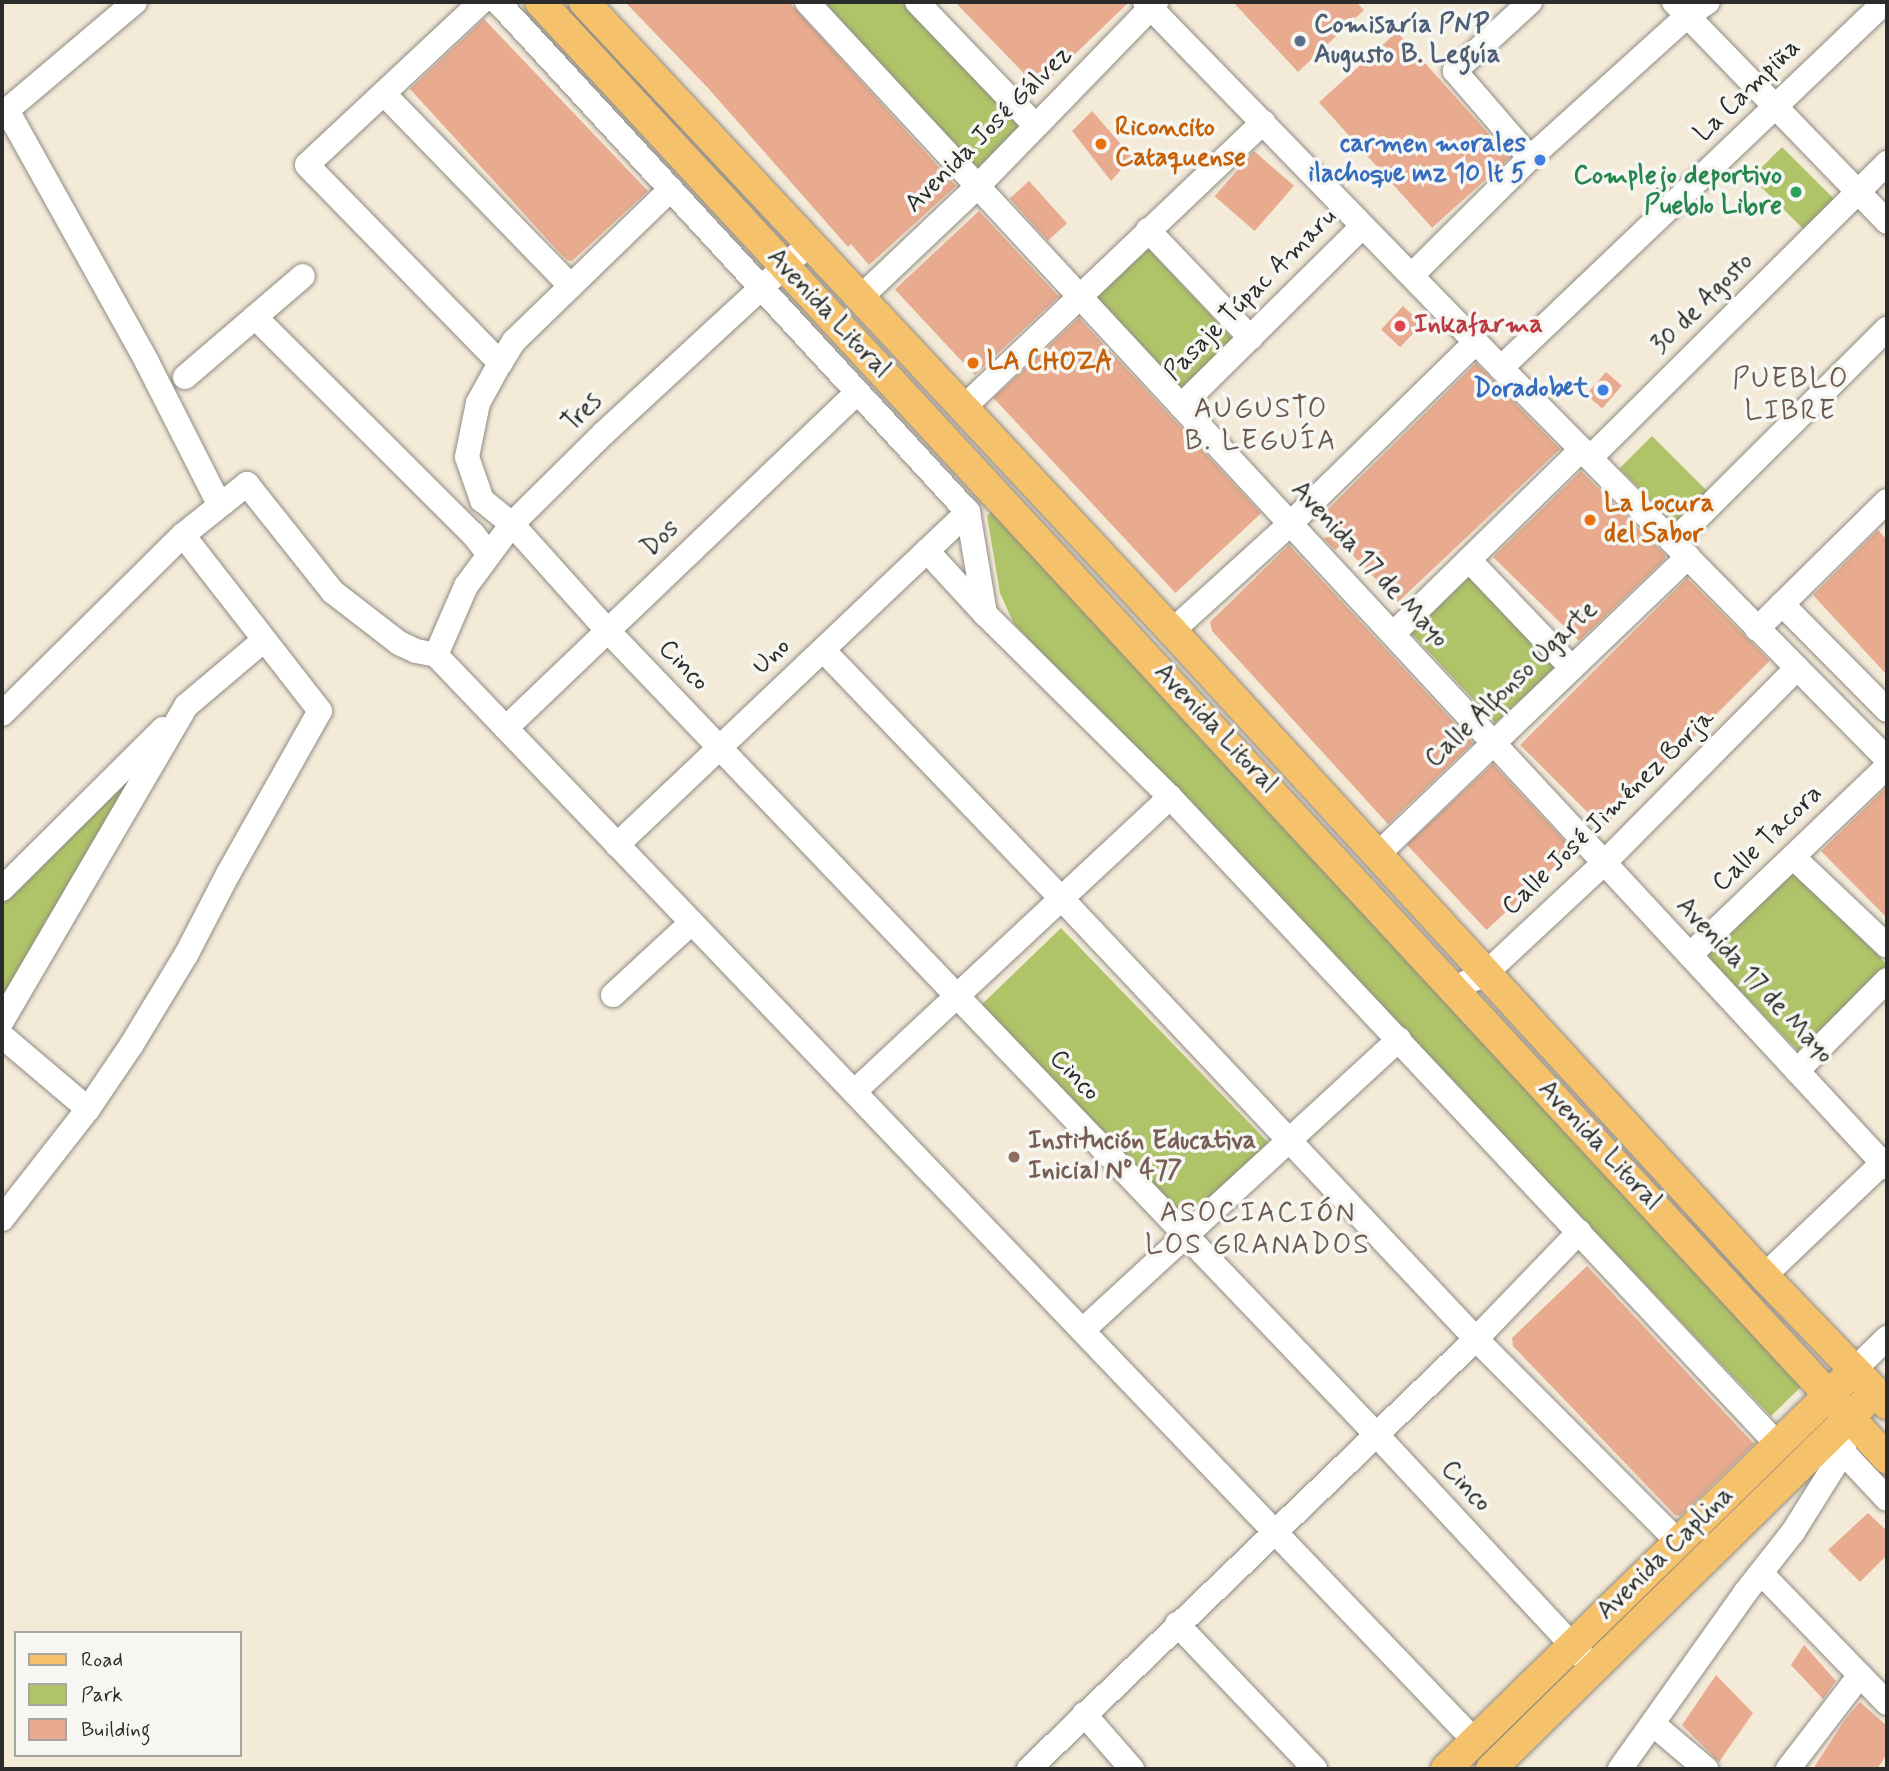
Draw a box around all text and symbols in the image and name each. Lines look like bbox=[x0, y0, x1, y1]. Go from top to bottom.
place label: Comisaría PNP Augusto B. Leguía bbox=[1314, 10, 1500, 72]
street label: La Campiña bbox=[1688, 32, 1808, 150]
marker: Comisaría PNP Augusto B. Leguía bbox=[1292, 33, 1308, 49]
street label: Avenida José Gálvez bbox=[899, 40, 1079, 220]
place label: Riconcito Cataquense bbox=[1115, 113, 1246, 174]
place label: carmen morales ilachoque mz 10 lt 5 bbox=[1308, 129, 1526, 190]
marker: Riconcito Cataquense bbox=[1093, 136, 1109, 152]
marker: carmen morales ilachoque mz 10 lt 5 bbox=[1532, 152, 1548, 168]
place label: Complejo deportivo Pueblo Libre bbox=[1573, 161, 1782, 222]
marker: Complejo deportivo Pueblo Libre bbox=[1788, 184, 1804, 200]
street label: Pasaje Túpac Amaru bbox=[1161, 205, 1341, 385]
street label: Avenida Litoral bbox=[759, 242, 897, 386]
street label: 30 de Agosto bbox=[1645, 246, 1761, 362]
place label: Inkafarma bbox=[1414, 310, 1543, 342]
marker: Inkafarma bbox=[1392, 318, 1408, 334]
place label: LA CHOZA bbox=[987, 347, 1113, 379]
marker: LA CHOZA bbox=[965, 355, 981, 371]
district label: PUEBLO LIBRE bbox=[1733, 363, 1849, 429]
place label: Doradobet bbox=[1473, 374, 1589, 406]
marker: Doradobet bbox=[1595, 382, 1611, 398]
street label: Tres bbox=[556, 387, 610, 439]
district label: AUGUSTO B. LEGUÍA bbox=[1186, 393, 1336, 459]
street label: Avenida 17 de Mayo bbox=[1283, 475, 1455, 655]
place label: La Locura del Sabor bbox=[1604, 489, 1716, 550]
marker: La Locura del Sabor bbox=[1582, 512, 1598, 528]
street label: Dos bbox=[636, 514, 686, 564]
street label: Calle Alfonso Ugarte bbox=[1421, 596, 1603, 774]
street label: Uno bbox=[747, 632, 797, 682]
street label: Cinco bbox=[651, 634, 715, 698]
street label: Avenida Litoral bbox=[1146, 657, 1284, 801]
street label: Calle José Jiménez Borja bbox=[1498, 705, 1720, 921]
street label: Calle Tacora bbox=[1708, 780, 1828, 898]
street label: Avenida 17 de Mayo bbox=[1668, 891, 1840, 1071]
street label: Cinco bbox=[1042, 1044, 1106, 1108]
street label: Avenida Litoral bbox=[1530, 1074, 1668, 1218]
place label: Institución Educativa Inicial Nº 477 bbox=[1028, 1126, 1256, 1188]
marker: Institución Educativa Inicial Nº 477 bbox=[1006, 1149, 1022, 1165]
district label: ASOCIACIÓN LOS GRANADOS bbox=[1150, 1197, 1366, 1263]
street label: Cinco bbox=[1433, 1454, 1497, 1520]
street label: Avenida Caplina bbox=[1591, 1481, 1741, 1627]
legend bbox=[14, 1631, 242, 1757]
text: Road bbox=[81, 1646, 123, 1674]
text: Park bbox=[81, 1681, 123, 1709]
text: Building bbox=[81, 1716, 151, 1744]

